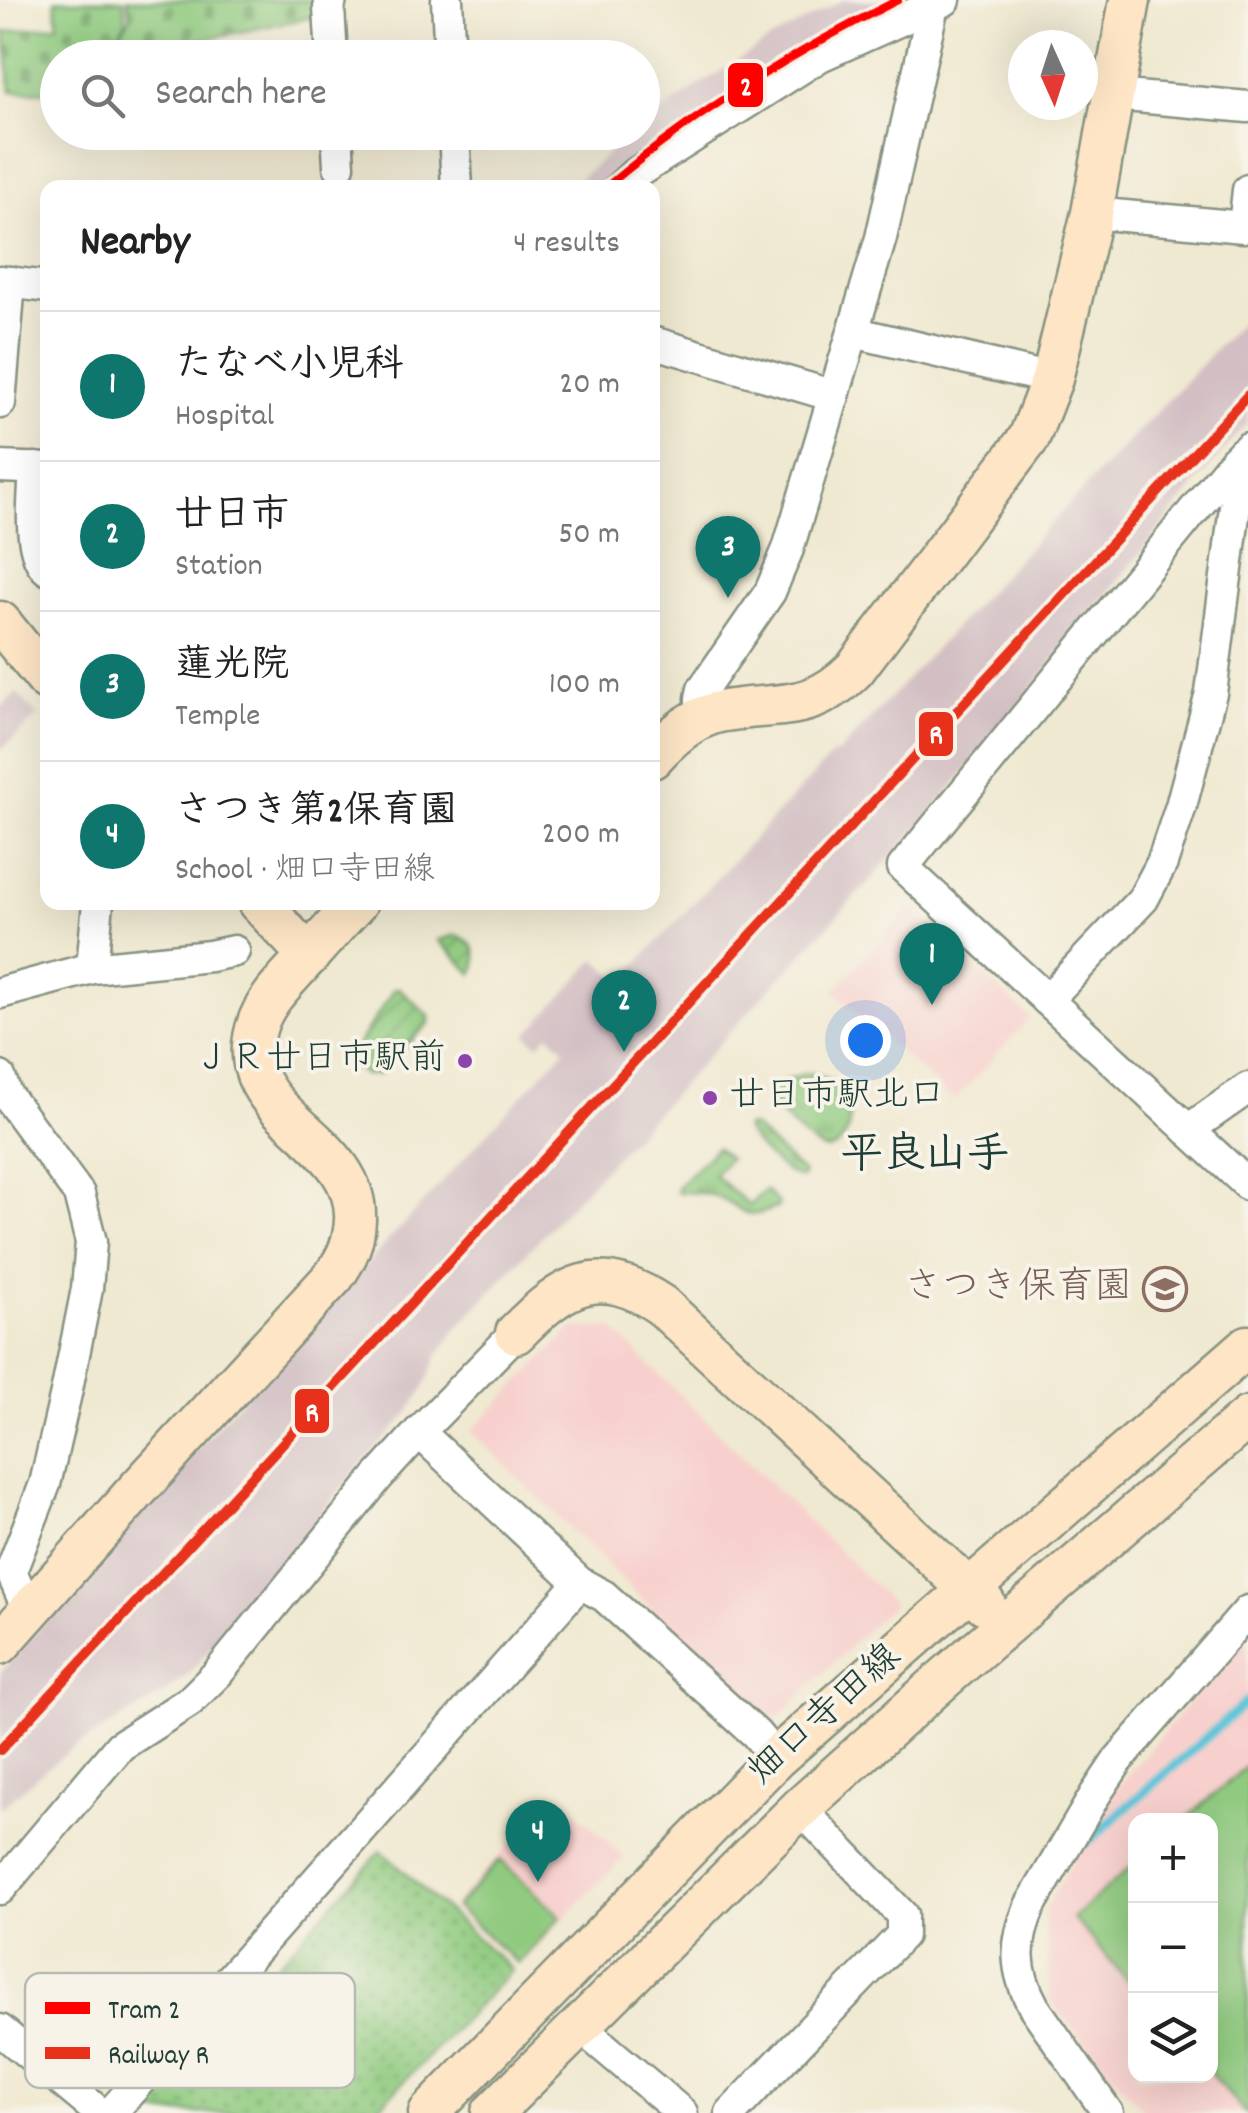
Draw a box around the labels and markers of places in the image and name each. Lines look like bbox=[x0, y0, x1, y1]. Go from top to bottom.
pin: 3 bbox=[696, 516, 760, 598]
pin: 1 bbox=[900, 922, 964, 1005]
pin: 2 bbox=[592, 970, 656, 1052]
place label: ＪＲ廿日市駅前 bbox=[194, 1035, 446, 1087]
marker: ＪＲ廿日市駅前 bbox=[455, 1051, 475, 1071]
place label: 廿日市駅北口 bbox=[729, 1072, 945, 1124]
marker: 廿日市駅北口 bbox=[700, 1088, 720, 1108]
place label: さつき保育園 bbox=[904, 1262, 1132, 1317]
school or university icon: さつき保育園 bbox=[1142, 1266, 1188, 1312]
pin: 4 bbox=[506, 1800, 570, 1882]

